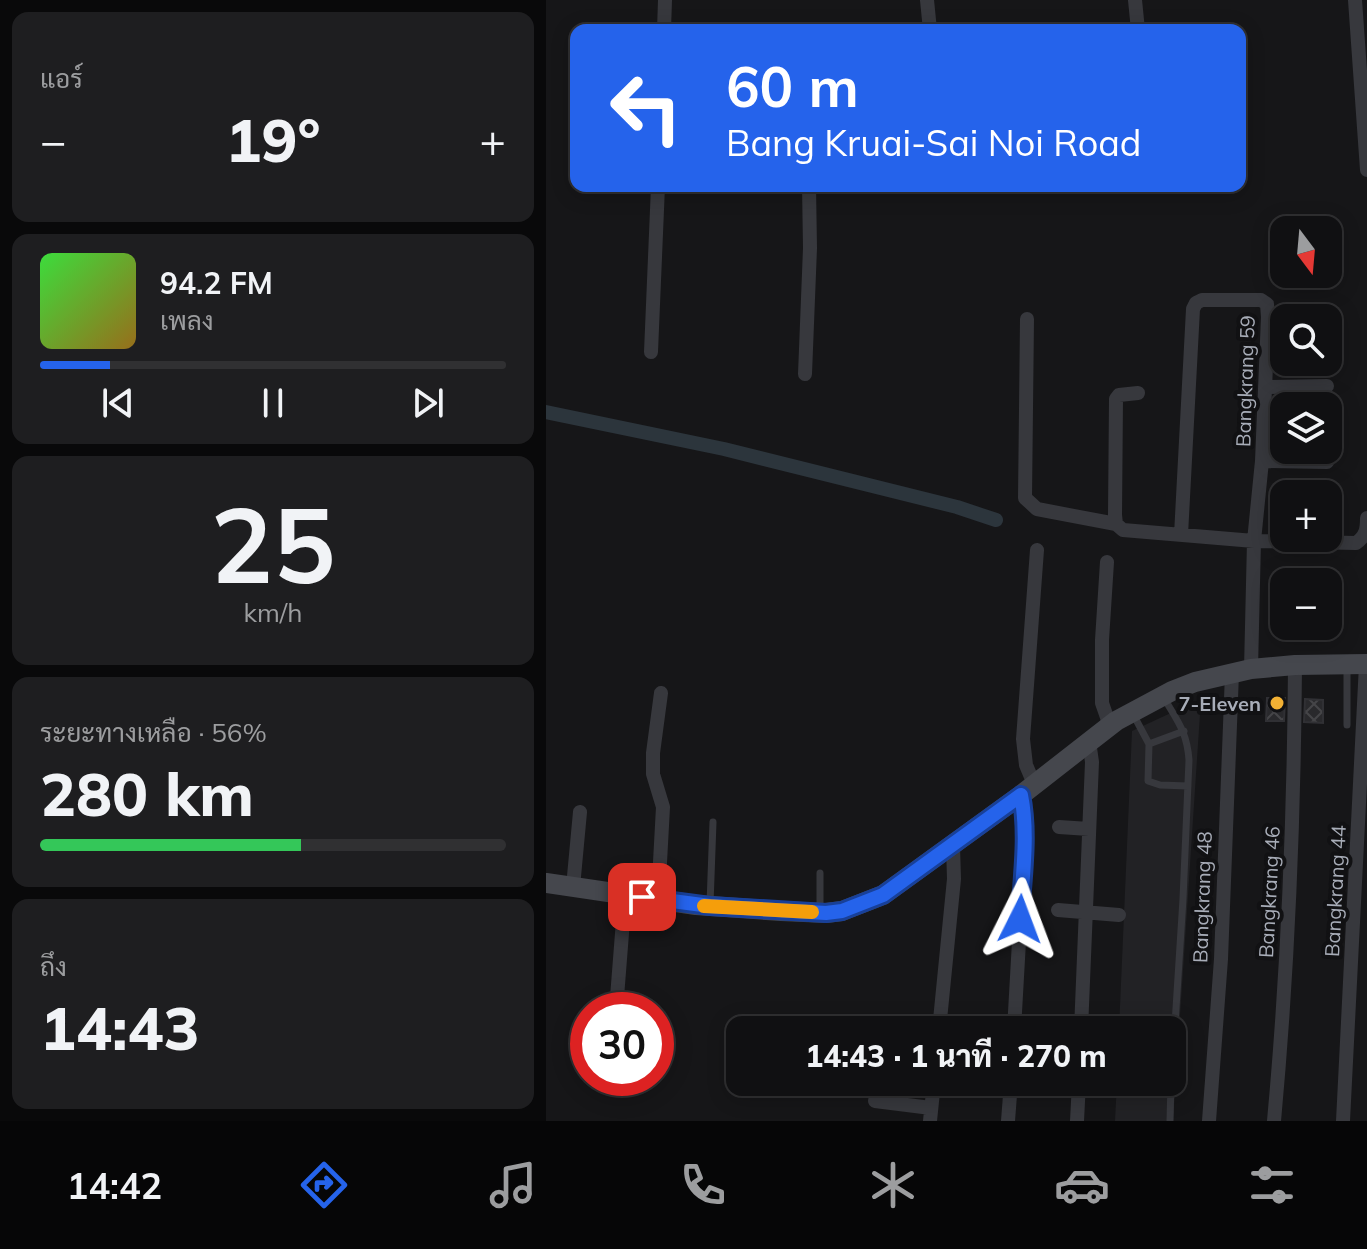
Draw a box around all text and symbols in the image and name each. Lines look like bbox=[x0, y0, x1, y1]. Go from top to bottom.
text: 60 m bbox=[726, 51, 859, 121]
icon: left bbox=[594, 56, 698, 160]
text: แอร์ bbox=[40, 62, 83, 95]
text: 19° bbox=[225, 102, 321, 177]
text: − bbox=[40, 113, 66, 168]
text: + bbox=[480, 113, 506, 168]
text: Bang Kruai-Sai Noi Road bbox=[726, 120, 1141, 165]
north arrow bbox=[1270, 216, 1342, 288]
map controls bbox=[1270, 216, 1342, 640]
text: 94.2 FM bbox=[160, 264, 273, 302]
text: เพลง bbox=[160, 304, 214, 337]
button: search bbox=[1270, 304, 1342, 376]
street label: Bangkrang 59 bbox=[1230, 315, 1260, 447]
icon: previous bbox=[96, 381, 140, 425]
icon: pause bbox=[251, 381, 295, 425]
icon: next bbox=[406, 381, 450, 425]
button: layers bbox=[1270, 392, 1342, 464]
text: 25 bbox=[211, 478, 335, 609]
button: + bbox=[1270, 480, 1342, 552]
button: − bbox=[1270, 568, 1342, 640]
text: km/h bbox=[244, 596, 302, 629]
place label: 7-Eleven bbox=[1179, 691, 1261, 716]
marker: 7-Eleven bbox=[1268, 694, 1286, 712]
text: ระยะทางเหลือ · 56% bbox=[40, 716, 267, 749]
text: 280 km bbox=[40, 756, 254, 831]
street label: Bangkrang 44 bbox=[1319, 825, 1351, 957]
street label: Bangkrang 46 bbox=[1253, 826, 1285, 958]
street label: Bangkrang 48 bbox=[1187, 831, 1217, 963]
pin bbox=[608, 863, 676, 931]
icon: arrive bbox=[620, 875, 664, 919]
position arrow bbox=[978, 877, 1062, 961]
text: ถึง bbox=[40, 950, 67, 983]
text: 14:43 bbox=[40, 990, 200, 1065]
speed limit sign: 30 bbox=[570, 992, 674, 1096]
text: 14:43 · 1 นาที · 270 m bbox=[805, 1037, 1107, 1075]
icon: directions bbox=[296, 1157, 352, 1213]
icon: music bbox=[485, 1157, 541, 1213]
icon: phone bbox=[675, 1157, 731, 1213]
icon: climate bbox=[865, 1157, 921, 1213]
icon: car bbox=[1054, 1157, 1110, 1213]
icon: filters bbox=[1244, 1157, 1300, 1213]
text: 14:42 bbox=[67, 1163, 162, 1208]

